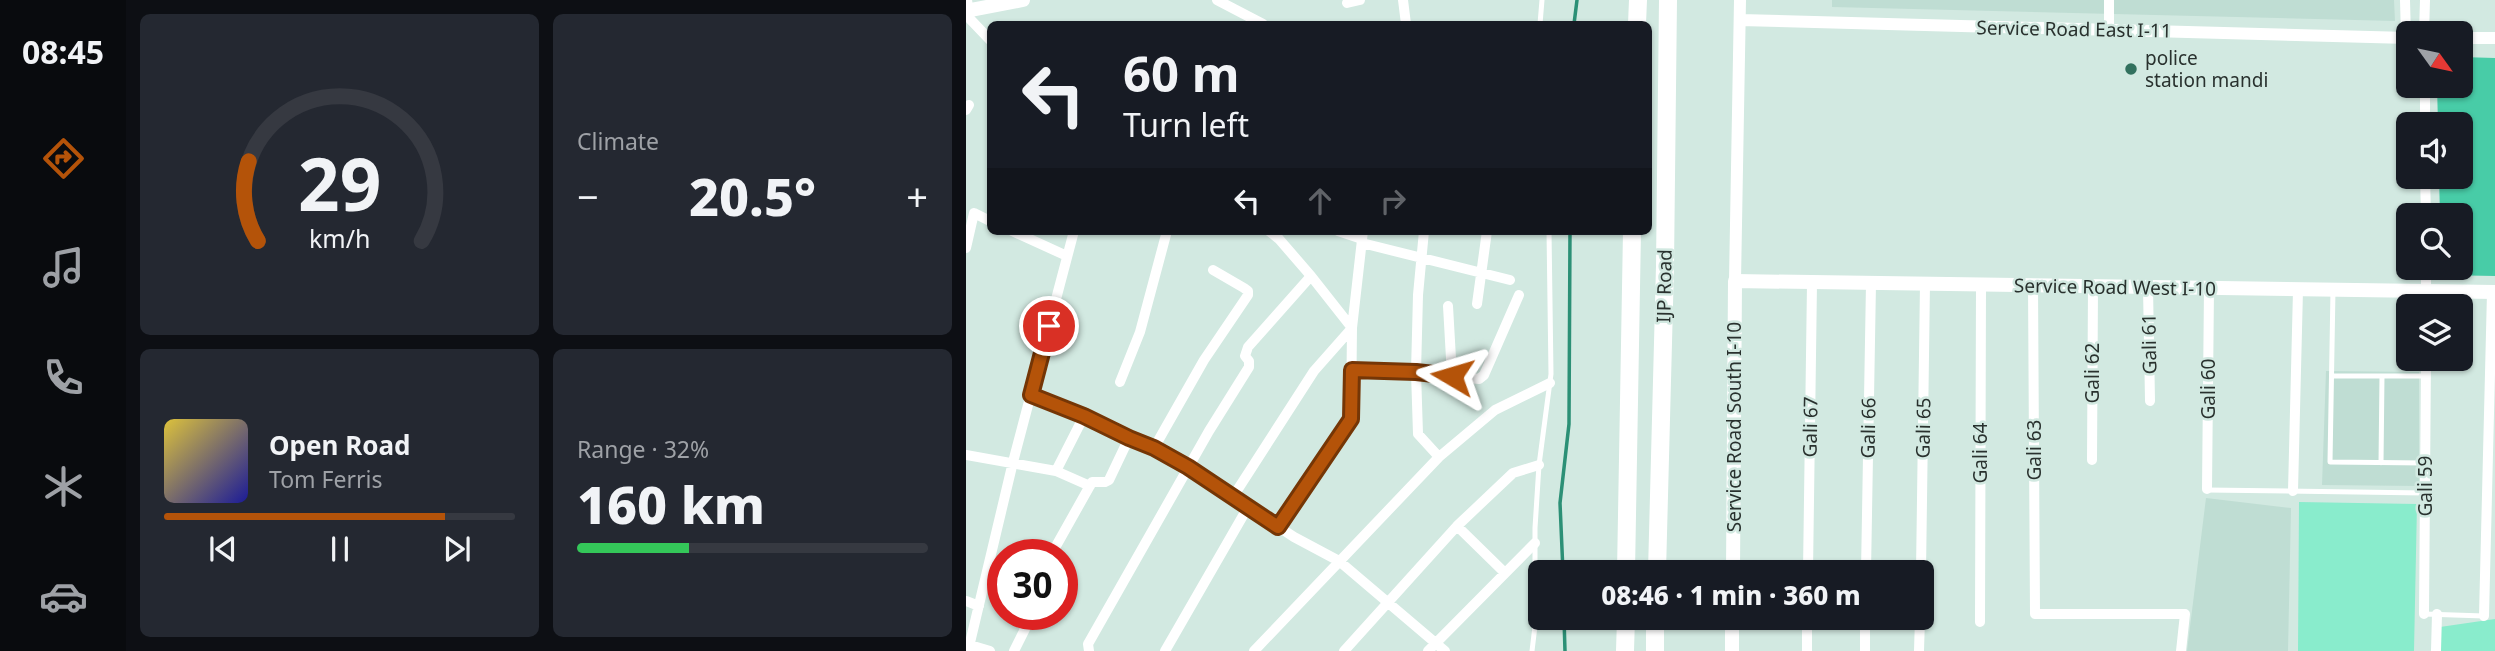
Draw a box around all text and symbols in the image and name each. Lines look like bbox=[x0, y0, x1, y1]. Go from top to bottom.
street label: Service Road East I-11 bbox=[1976, 14, 2172, 44]
north arrow bbox=[2396, 21, 2473, 98]
map controls bbox=[2396, 21, 2473, 371]
text: 08:45 bbox=[22, 30, 104, 73]
text: 60 m bbox=[1123, 40, 1240, 106]
place label: police station mandi bbox=[2145, 45, 2268, 93]
icon: left bbox=[1008, 49, 1099, 140]
marker: police station mandi bbox=[2123, 61, 2139, 77]
text: Turn left bbox=[1123, 103, 1249, 146]
button: sound bbox=[2396, 112, 2473, 189]
text: Climate bbox=[577, 125, 659, 157]
text: 29 bbox=[298, 133, 381, 232]
icon: directions bbox=[39, 134, 88, 183]
text: 20.5° bbox=[689, 160, 816, 231]
text: − bbox=[577, 170, 599, 222]
text: + bbox=[906, 170, 928, 222]
icon: left bbox=[1228, 182, 1266, 220]
icon: ahead bbox=[1301, 182, 1339, 220]
icon: right bbox=[1374, 182, 1412, 220]
button: search bbox=[2396, 203, 2473, 280]
text: km/h bbox=[309, 220, 370, 254]
icon: music bbox=[39, 243, 88, 292]
street label: IJP Road bbox=[1650, 249, 1678, 323]
street label: Service Road West I-10 bbox=[2014, 272, 2216, 302]
button: layers bbox=[2396, 294, 2473, 371]
pin bbox=[1019, 296, 1079, 356]
icon: arrive bbox=[1030, 307, 1068, 345]
street label: Gali 61 bbox=[2135, 313, 2163, 375]
street label: Service Road South I-10 bbox=[1721, 322, 1747, 532]
position arrow bbox=[1415, 339, 1489, 413]
street label: Gali 62 bbox=[2079, 343, 2105, 403]
icon: phone bbox=[39, 353, 88, 402]
street label: Gali 60 bbox=[2195, 359, 2221, 419]
street label: Gali 67 bbox=[1796, 396, 1824, 458]
street label: Gali 66 bbox=[1854, 397, 1882, 459]
street label: Gali 65 bbox=[1909, 397, 1937, 459]
street label: Gali 63 bbox=[2021, 420, 2047, 480]
street label: Gali 64 bbox=[1967, 422, 1993, 483]
text: Open Road bbox=[269, 427, 411, 463]
text: Range · 32% bbox=[577, 433, 709, 465]
street label: Gali 59 bbox=[2412, 456, 2438, 516]
icon: climate bbox=[39, 462, 88, 511]
text: Tom Ferris bbox=[269, 463, 382, 495]
text: 160 km bbox=[577, 468, 765, 539]
icon: previous bbox=[204, 530, 242, 568]
icon: pause bbox=[321, 530, 359, 568]
icon: next bbox=[438, 530, 476, 568]
speed limit sign: 30 bbox=[987, 539, 1078, 630]
icon: car bbox=[39, 572, 88, 621]
text: 08:46 · 1 min · 360 m bbox=[1601, 577, 1861, 613]

